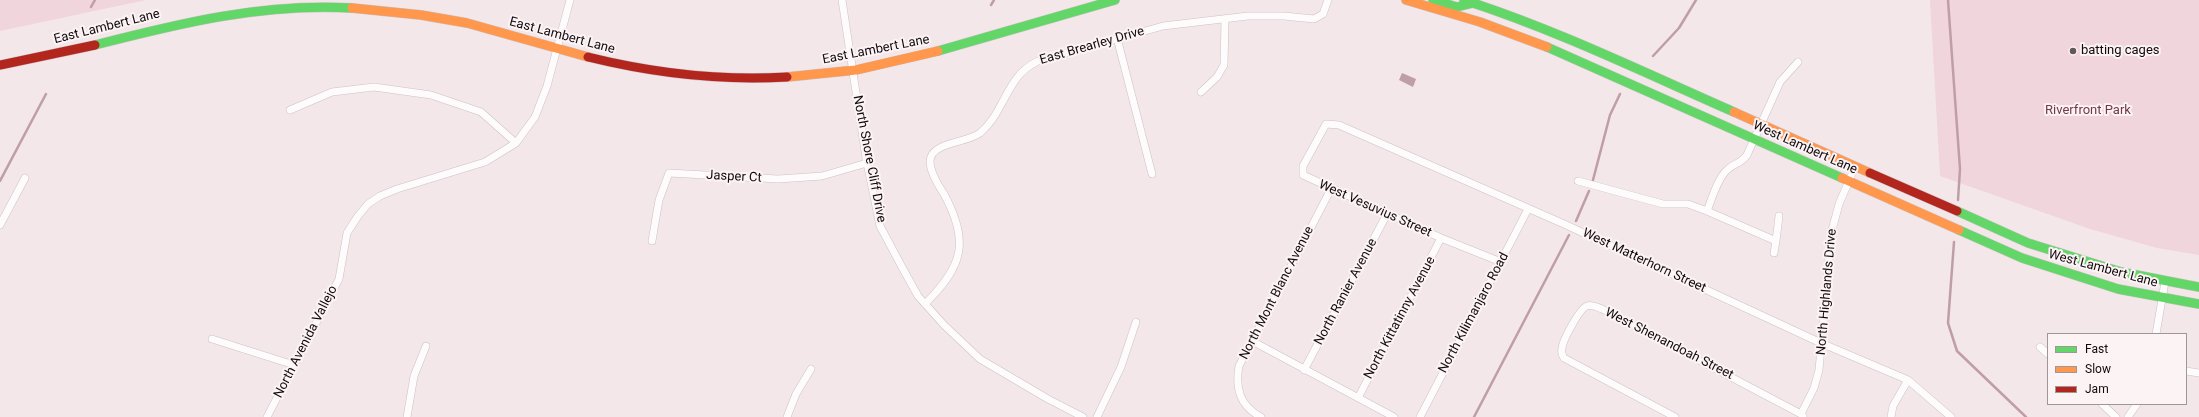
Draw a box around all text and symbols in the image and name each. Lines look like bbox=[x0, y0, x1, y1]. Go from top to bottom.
street label: East Lambert Lane bbox=[52, 6, 162, 48]
street label: East Lambert Lane bbox=[508, 14, 616, 58]
street label: East Brearley Drive bbox=[1038, 24, 1146, 68]
street label: East Lambert Lane bbox=[821, 32, 931, 68]
place label: batting cages bbox=[2081, 43, 2160, 59]
marker: batting cages bbox=[2068, 46, 2078, 56]
street label: North Shore Cliff Drive bbox=[849, 94, 889, 224]
park label: Riverfront Park bbox=[2045, 103, 2131, 119]
street label: West Lambert Lane bbox=[1750, 118, 1860, 178]
street label: Jasper Ct bbox=[706, 168, 762, 186]
street label: West Vesuvius Street bbox=[1316, 177, 1434, 241]
street label: North Mont Blanc Avenue bbox=[1237, 224, 1317, 362]
street label: West Matterhorn Street bbox=[1580, 226, 1708, 296]
street label: North Highlands Drive bbox=[1814, 228, 1840, 356]
street label: North Ranier Avenue bbox=[1311, 236, 1381, 348]
street label: West Lambert Lane bbox=[2047, 247, 2159, 291]
street label: North Kilimanjaro Road bbox=[1436, 250, 1512, 376]
street label: North Kittatinny Avenue bbox=[1361, 254, 1439, 382]
street label: North Avenida Vallejo bbox=[271, 283, 341, 401]
street label: West Shenandoah Street bbox=[1602, 305, 1736, 383]
legend bbox=[2047, 333, 2187, 405]
text: Fast bbox=[2085, 342, 2108, 356]
text: Slow bbox=[2085, 362, 2111, 376]
text: Jam bbox=[2085, 382, 2109, 396]

